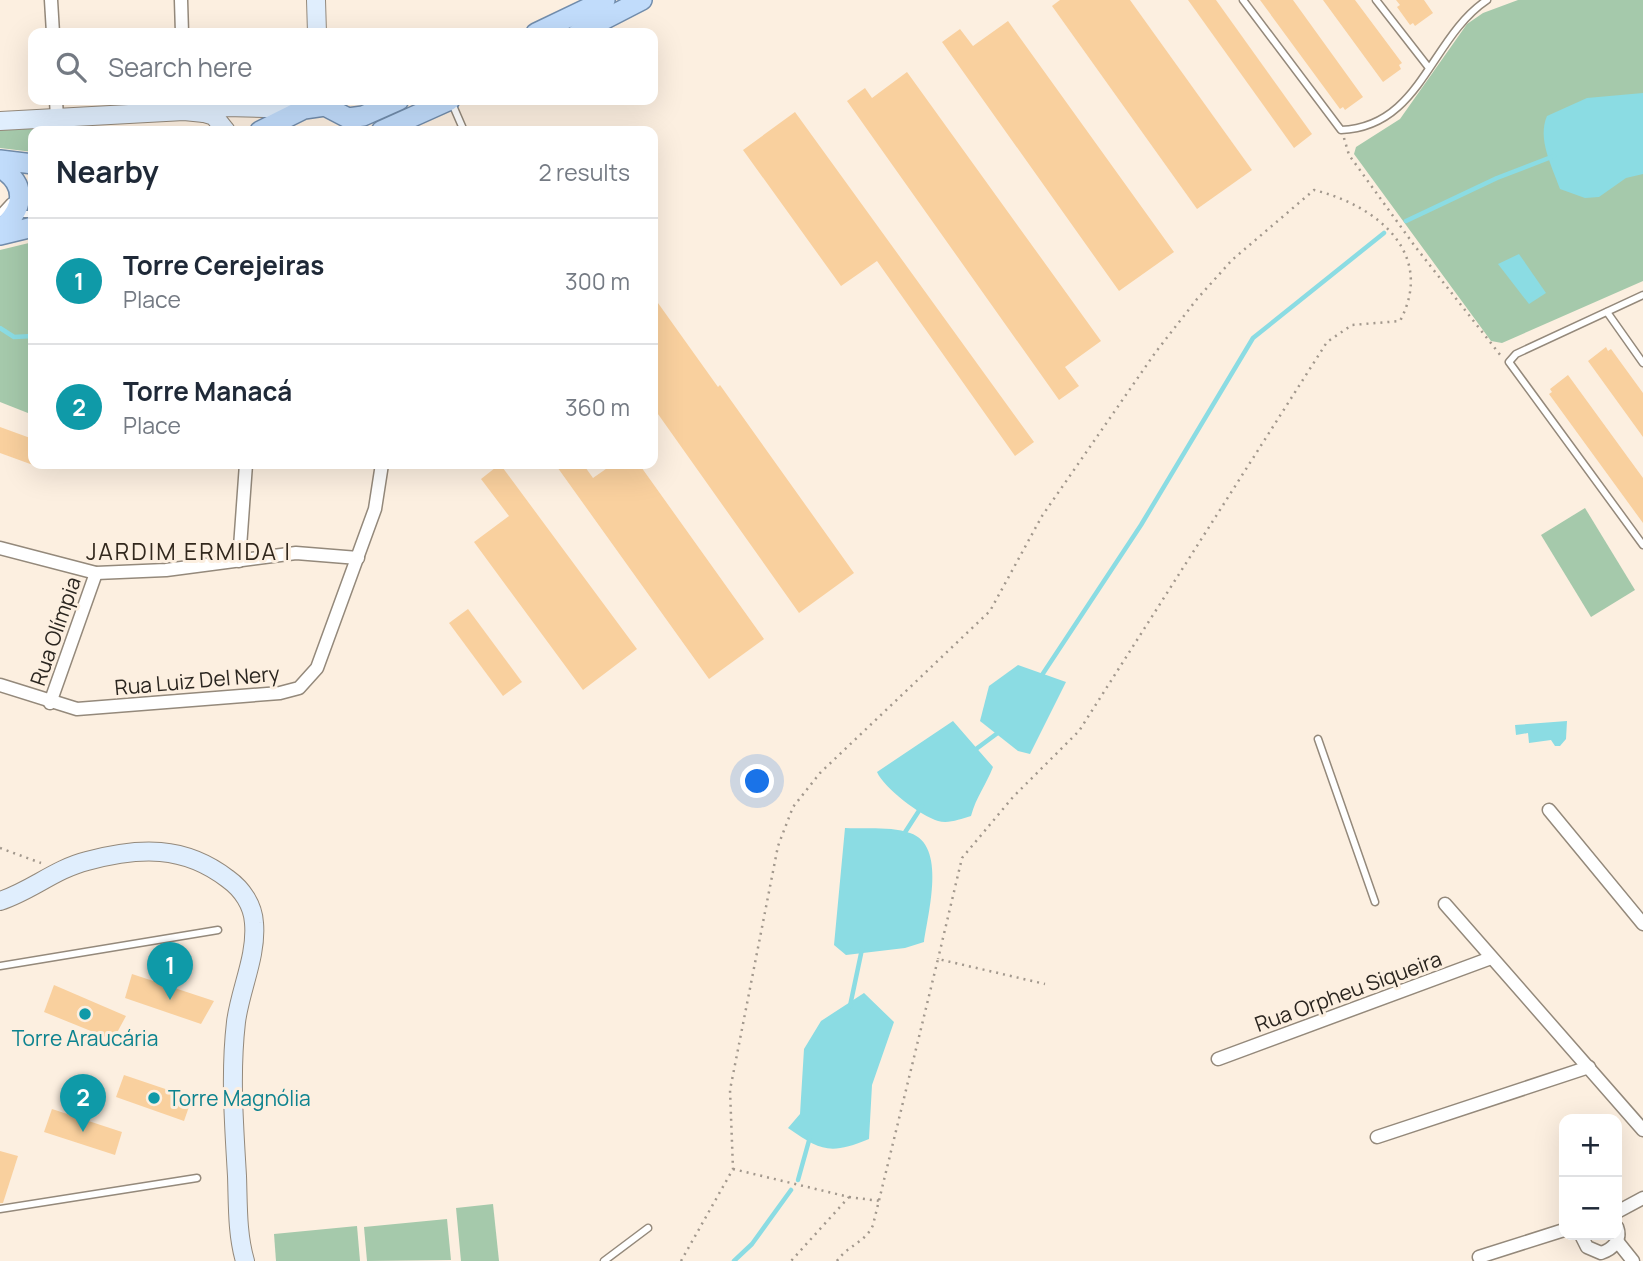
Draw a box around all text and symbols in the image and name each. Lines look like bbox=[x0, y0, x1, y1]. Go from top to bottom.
search box bbox=[28, 28, 658, 105]
icon: search bbox=[52, 48, 90, 86]
text: Search here bbox=[108, 49, 253, 85]
text: Nearby bbox=[56, 151, 159, 192]
text: 2 results bbox=[538, 156, 630, 188]
text: Torre Cerejeiras bbox=[123, 247, 324, 283]
text: 1 bbox=[74, 265, 84, 297]
text: 300 m bbox=[565, 265, 630, 297]
text: Place bbox=[123, 283, 181, 315]
text: Torre Manacá bbox=[123, 373, 292, 409]
text: 2 bbox=[72, 391, 86, 423]
text: 360 m bbox=[565, 391, 630, 423]
text: Place bbox=[123, 409, 181, 441]
district label: JARDIM ERMIDA I bbox=[86, 535, 292, 567]
street label: Rua Olímpia bbox=[23, 573, 87, 689]
street label: Rua Luiz Del Nery bbox=[113, 659, 281, 701]
your location bbox=[740, 764, 774, 798]
pin: 1 bbox=[147, 942, 193, 1000]
street label: Rua Orpheu Siqueira bbox=[1251, 944, 1445, 1038]
marker: Torre Araucária bbox=[77, 1006, 93, 1022]
place label: Torre Araucária bbox=[12, 1024, 158, 1052]
pin: 2 bbox=[60, 1074, 106, 1132]
place label: Torre Magnólia bbox=[168, 1084, 311, 1112]
marker: Torre Magnólia bbox=[146, 1090, 162, 1106]
map controls bbox=[1559, 1114, 1622, 1240]
button: + bbox=[1559, 1114, 1622, 1177]
button: − bbox=[1559, 1177, 1622, 1240]

